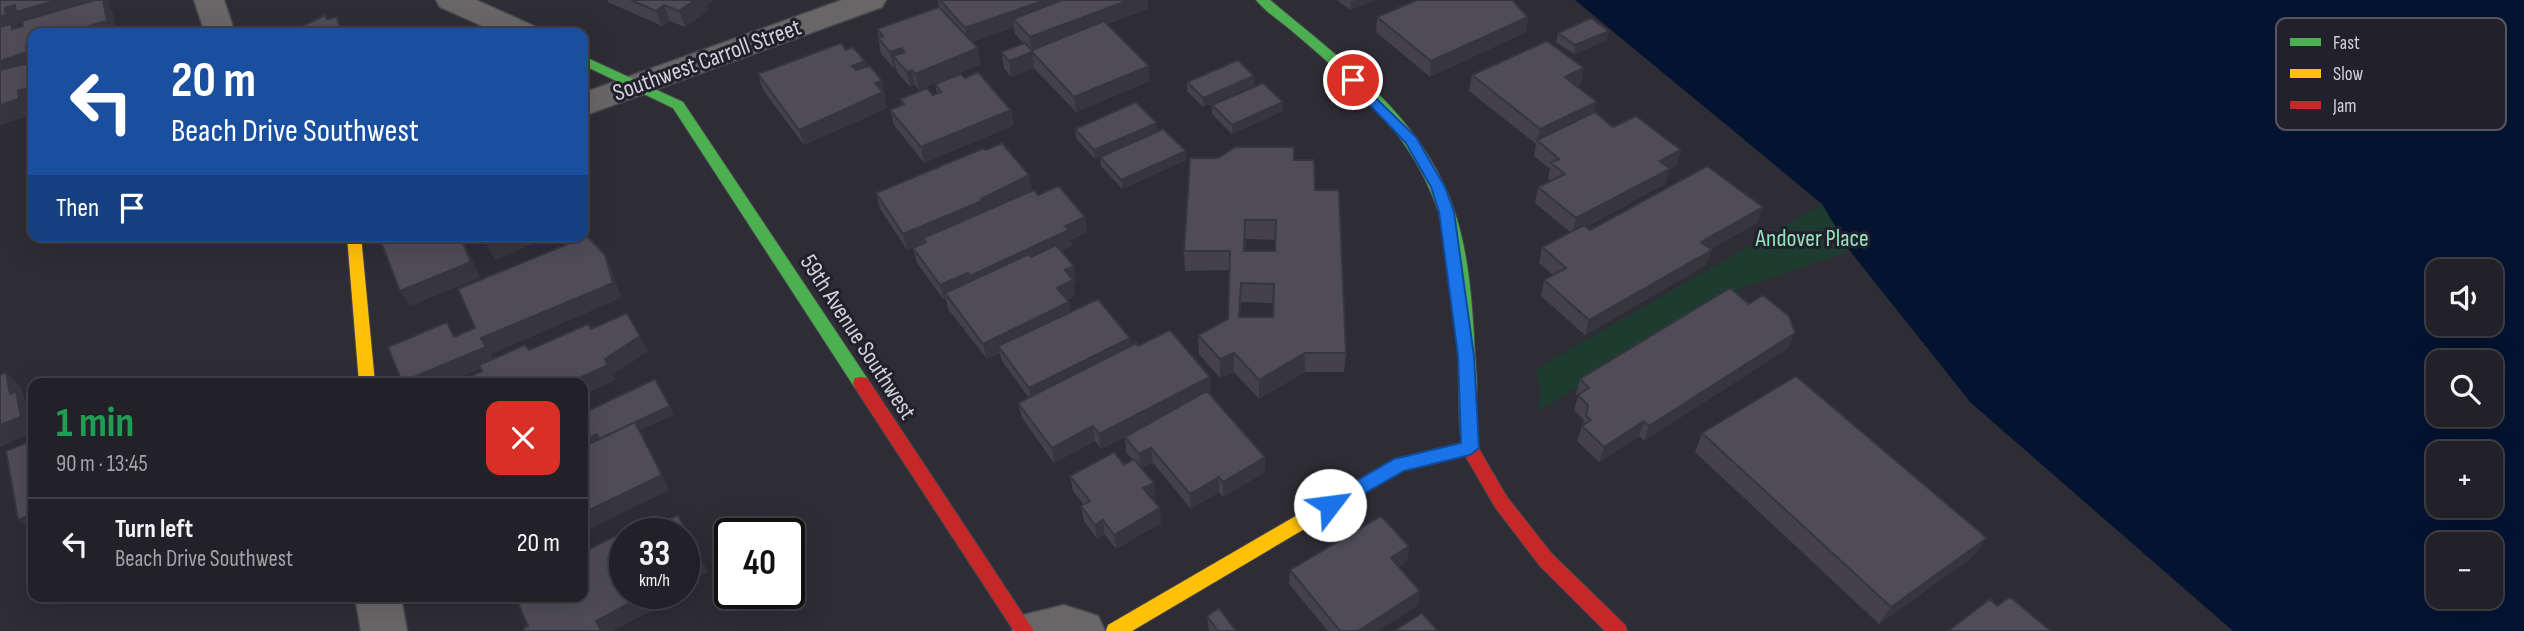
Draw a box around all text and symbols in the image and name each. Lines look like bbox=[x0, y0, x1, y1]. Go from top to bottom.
street label: Southwest Carroll Street bbox=[609, 13, 805, 107]
legend bbox=[2276, 18, 2506, 130]
text: Fast bbox=[2333, 32, 2360, 55]
pin bbox=[1323, 50, 1383, 110]
text: 20 m bbox=[171, 52, 256, 111]
icon: left bbox=[56, 56, 147, 147]
icon: arrive bbox=[1334, 61, 1372, 99]
text: Slow bbox=[2333, 63, 2363, 86]
text: Jam bbox=[2332, 95, 2356, 118]
text: Beach Drive Southwest bbox=[171, 112, 419, 151]
icon: arrive bbox=[113, 189, 151, 227]
text: Then bbox=[56, 193, 99, 224]
park label: Andover Place bbox=[1754, 224, 1869, 253]
street label: 59th Avenue Southwest bbox=[794, 249, 922, 425]
map controls bbox=[2426, 259, 2503, 609]
button: sound bbox=[2426, 259, 2503, 336]
button: search bbox=[2426, 350, 2503, 427]
text: 1 min bbox=[56, 398, 134, 449]
button: close bbox=[486, 401, 560, 475]
button: + bbox=[2426, 441, 2503, 518]
text: 90 m · 13:45 bbox=[56, 450, 148, 478]
position arrow bbox=[1293, 468, 1367, 542]
text: Turn left bbox=[115, 514, 193, 545]
speed limit sign: 40 bbox=[714, 518, 805, 609]
icon: left bbox=[56, 525, 94, 563]
text: 20 m bbox=[517, 528, 560, 559]
button: − bbox=[2426, 532, 2503, 609]
text: 33 bbox=[639, 533, 670, 576]
text: Beach Drive Southwest bbox=[115, 545, 293, 573]
text: km/h bbox=[639, 570, 670, 591]

